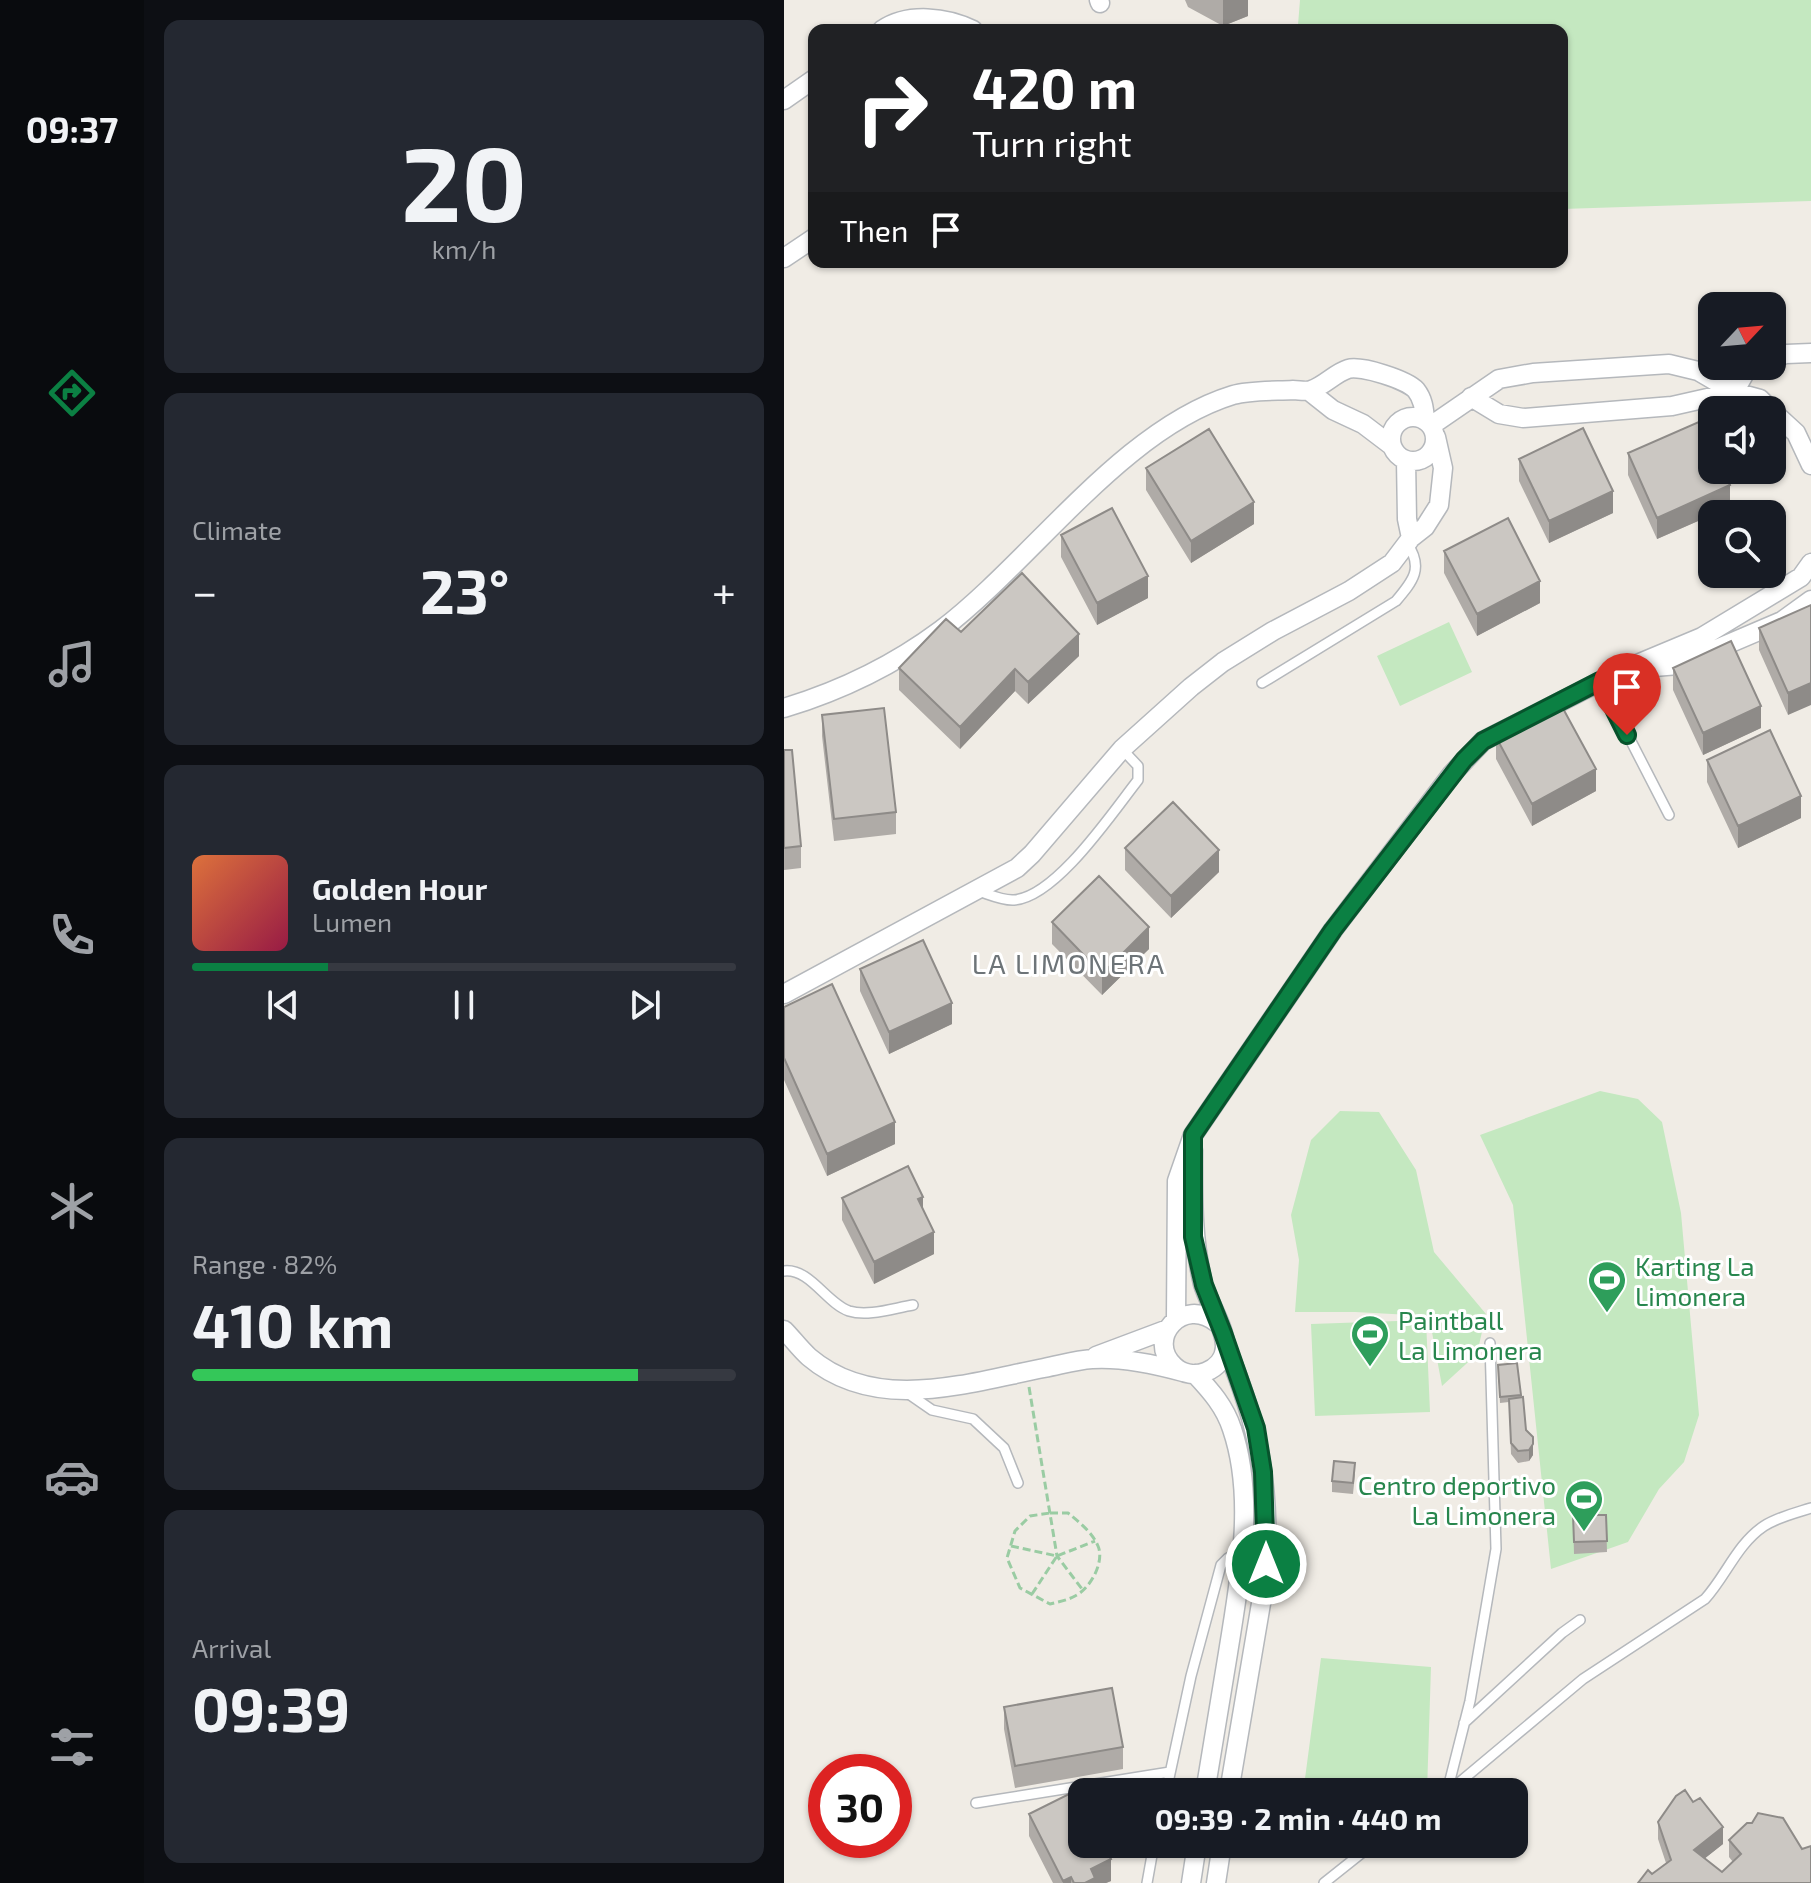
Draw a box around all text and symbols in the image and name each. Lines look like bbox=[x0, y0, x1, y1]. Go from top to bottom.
text: 420 m bbox=[972, 53, 1137, 120]
icon: right bbox=[840, 56, 944, 160]
text: 09:37 bbox=[26, 107, 118, 150]
text: 20 bbox=[401, 118, 527, 243]
text: Turn right bbox=[972, 121, 1132, 164]
icon: arrive bbox=[924, 208, 968, 252]
text: Then bbox=[840, 212, 908, 248]
text: km/h bbox=[432, 233, 496, 264]
north arrow bbox=[1698, 292, 1786, 380]
map controls bbox=[1698, 292, 1786, 588]
icon: directions bbox=[44, 365, 100, 421]
button: sound bbox=[1698, 396, 1786, 484]
button: search bbox=[1698, 500, 1786, 588]
text: Climate bbox=[192, 514, 282, 545]
text: 23° bbox=[420, 554, 510, 626]
text: − bbox=[192, 564, 218, 617]
text: + bbox=[712, 564, 736, 617]
icon: music bbox=[44, 636, 100, 692]
pin bbox=[1593, 653, 1661, 735]
icon: arrive bbox=[1605, 665, 1649, 709]
text: Golden Hour bbox=[312, 870, 487, 906]
text: Lumen bbox=[312, 906, 392, 937]
icon: phone bbox=[44, 907, 100, 963]
district label: LA LIMONERA bbox=[972, 946, 1166, 980]
icon: previous bbox=[261, 983, 305, 1027]
icon: pause bbox=[442, 983, 486, 1027]
icon: next bbox=[623, 983, 667, 1027]
icon: climate bbox=[44, 1178, 100, 1234]
text: Range · 82% bbox=[192, 1248, 337, 1279]
place label: Karting La Limonera bbox=[1635, 1250, 1754, 1311]
sports icon: Karting La Limonera bbox=[1586, 1259, 1628, 1314]
text: 410 km bbox=[192, 1288, 393, 1360]
place label: Paintball La Limonera bbox=[1398, 1304, 1543, 1365]
sports icon: Paintball La Limonera bbox=[1349, 1313, 1391, 1368]
icon: car bbox=[44, 1449, 100, 1505]
place label: Centro deportivo La Limonera bbox=[1358, 1469, 1556, 1530]
sports icon: Centro deportivo La Limonera bbox=[1563, 1478, 1605, 1533]
position arrow bbox=[1224, 1522, 1308, 1606]
text: Arrival bbox=[192, 1632, 271, 1663]
text: 09:39 bbox=[192, 1672, 350, 1744]
icon: filters bbox=[44, 1719, 100, 1775]
speed limit sign: 30 bbox=[808, 1754, 912, 1858]
text: 09:39 · 2 min · 440 m bbox=[1155, 1800, 1441, 1836]

